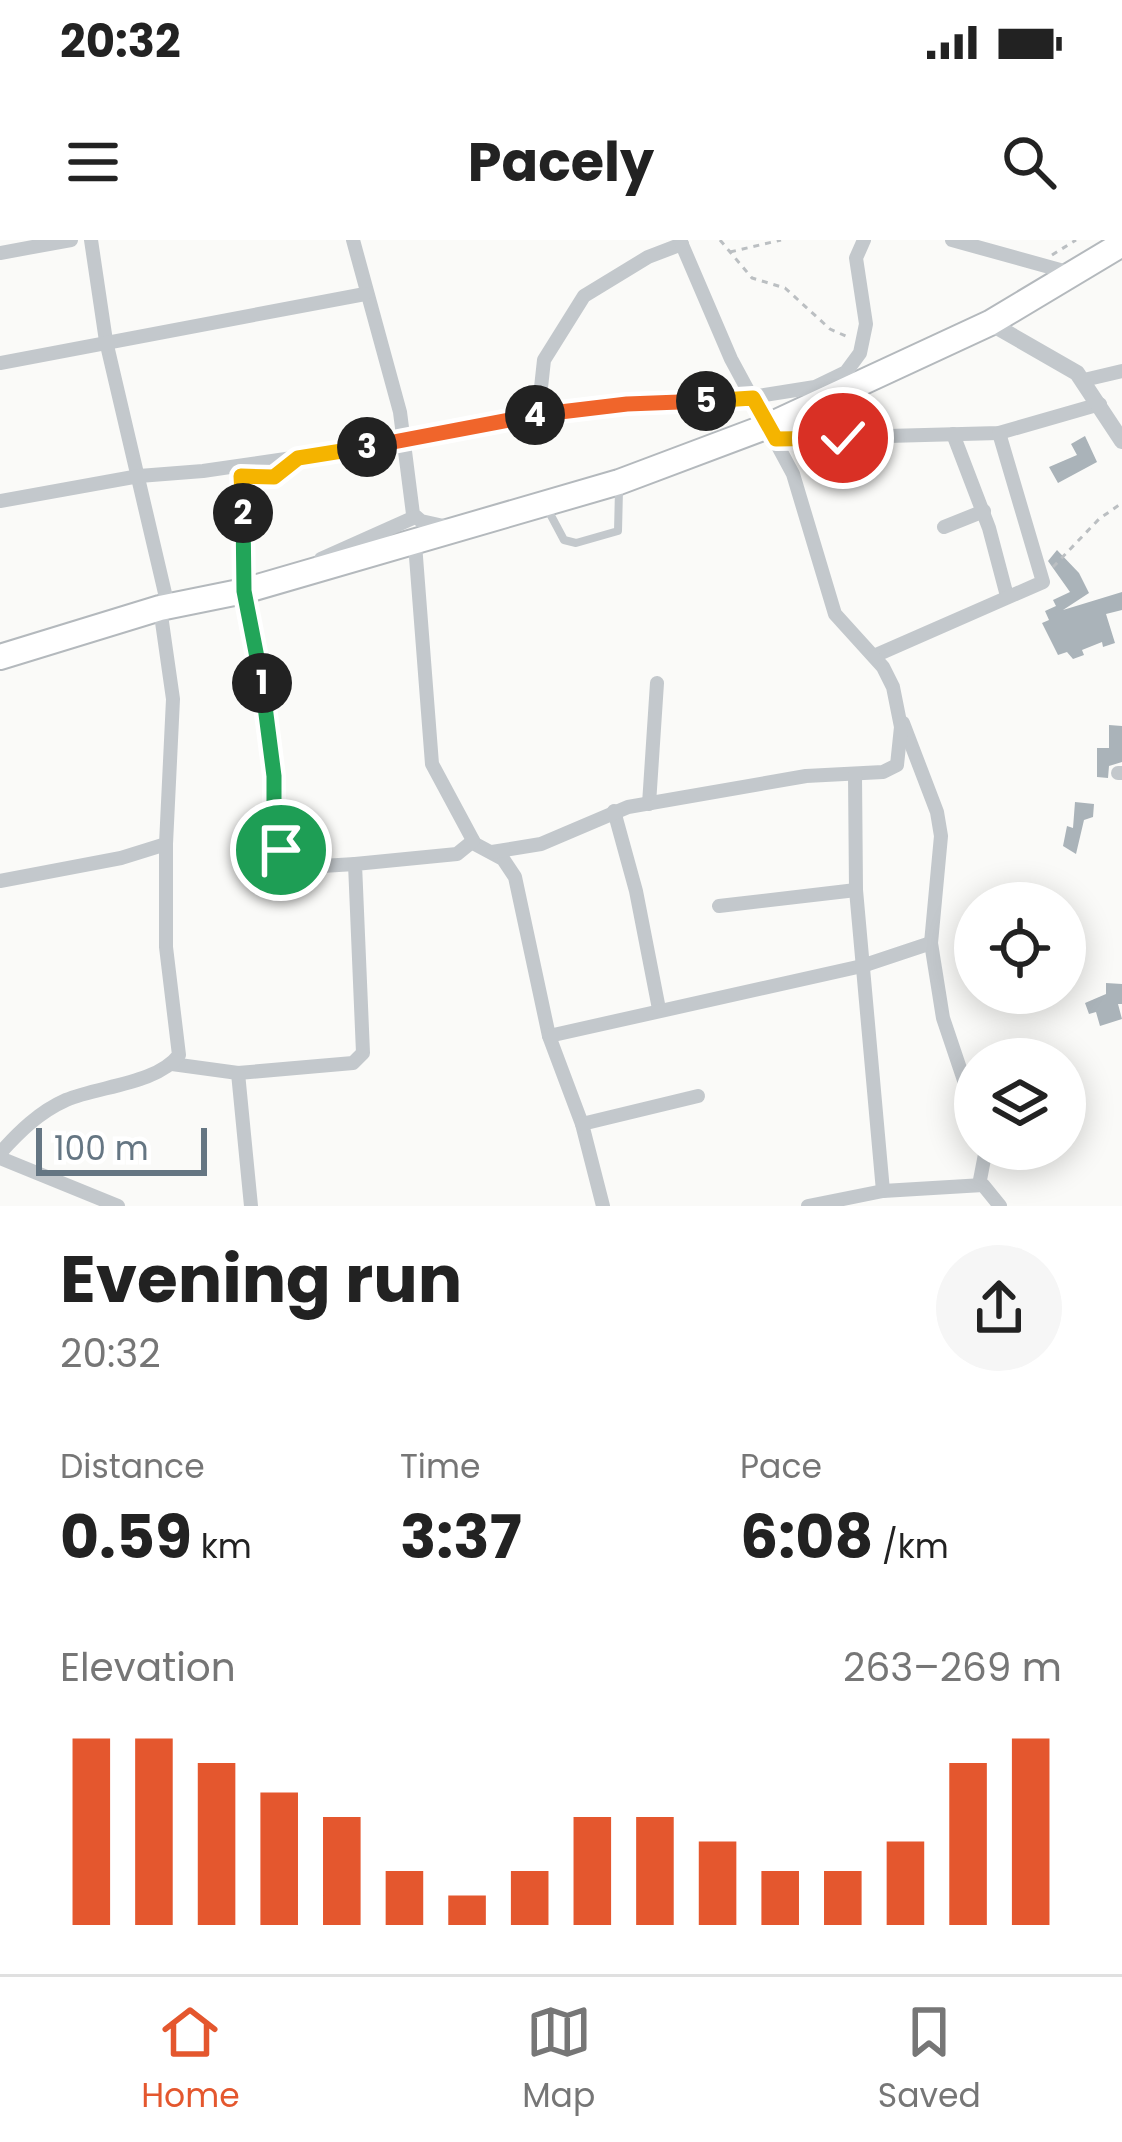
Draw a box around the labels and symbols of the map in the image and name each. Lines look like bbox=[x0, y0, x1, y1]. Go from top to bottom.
pin: 5 bbox=[676, 371, 736, 431]
pin: 4 bbox=[505, 385, 565, 445]
pin bbox=[792, 387, 894, 489]
pin: 3 bbox=[337, 417, 397, 477]
pin: 2 bbox=[213, 483, 273, 543]
pin: 1 bbox=[232, 653, 292, 713]
pin bbox=[230, 799, 332, 901]
scale bar bbox=[36, 1122, 207, 1175]

